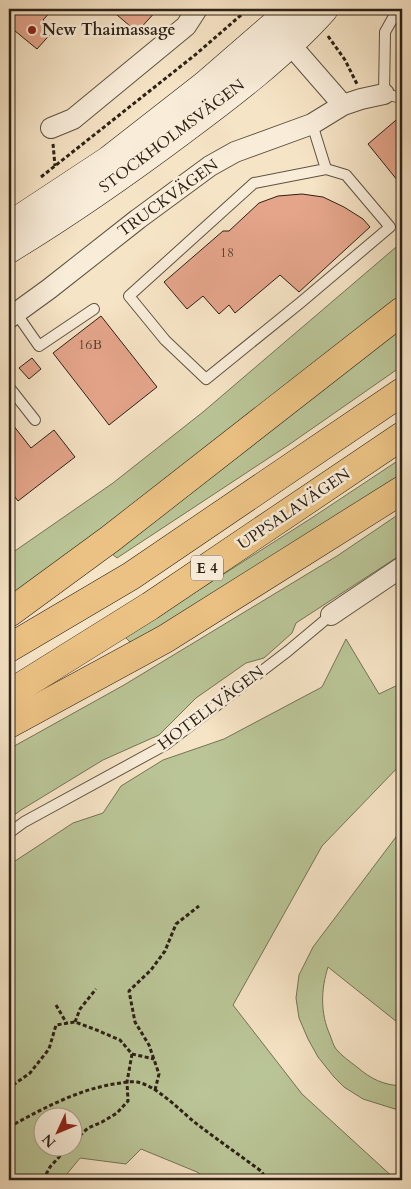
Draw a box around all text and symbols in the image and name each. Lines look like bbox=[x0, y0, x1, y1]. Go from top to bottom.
place label: New Thaimassage bbox=[42, 19, 176, 41]
marker: New Thaimassage bbox=[26, 24, 38, 36]
street label: STOCKHOLMSVÄGEN bbox=[95, 74, 250, 198]
street label: TRUCKVÄGEN bbox=[113, 154, 223, 242]
house number: 18 bbox=[220, 243, 234, 262]
house number: 16B bbox=[78, 335, 102, 354]
street label: UPPSALAVÄGEN bbox=[233, 463, 355, 555]
road number: E 4 bbox=[191, 556, 223, 580]
street label: HOTELLVÄGEN bbox=[153, 661, 269, 755]
north arrow bbox=[32, 1106, 82, 1156]
text: N bbox=[38, 1130, 60, 1152]

